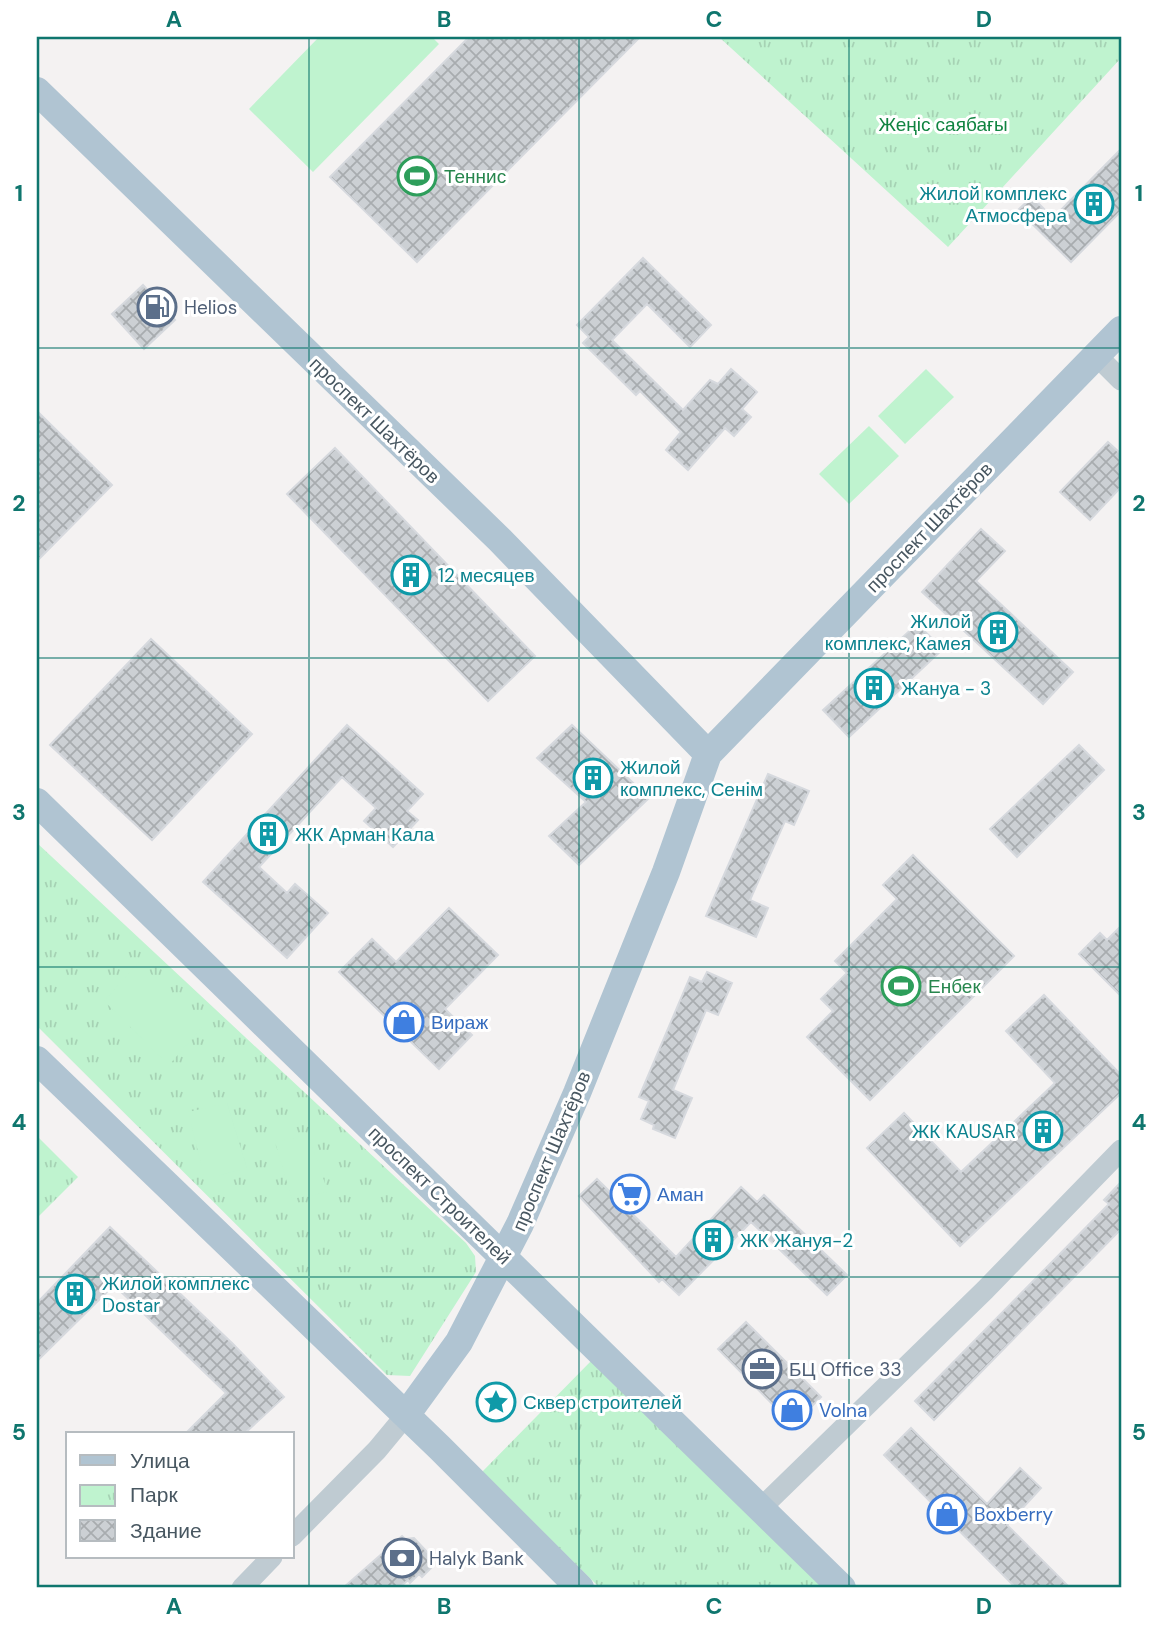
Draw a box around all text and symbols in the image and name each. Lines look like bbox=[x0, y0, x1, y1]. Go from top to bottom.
text: A bbox=[166, 4, 182, 34]
text: B bbox=[437, 4, 451, 34]
text: C bbox=[706, 4, 722, 34]
text: D bbox=[976, 4, 992, 34]
park label: Жеңіс саябағы bbox=[878, 112, 1008, 137]
sports icon: Теннис bbox=[396, 155, 438, 197]
place label: Теннис bbox=[444, 164, 506, 189]
text: 1 bbox=[15, 178, 23, 208]
text: 1 bbox=[1135, 178, 1143, 208]
place label: Жилой комплекс Атмосфера bbox=[919, 181, 1067, 228]
building icon: Жилой комплекс Атмосфера bbox=[1073, 183, 1115, 225]
fuel station icon: Helios bbox=[136, 286, 178, 328]
place label: Helios bbox=[184, 295, 237, 320]
street label: проспект Шахтёров bbox=[304, 352, 445, 489]
street label: проспект Шахтёров bbox=[861, 457, 998, 598]
text: 2 bbox=[12, 488, 26, 518]
text: 2 bbox=[1132, 488, 1146, 518]
building icon: 12 месяцев bbox=[390, 554, 432, 596]
place label: 12 месяцев bbox=[438, 563, 535, 588]
place label: Жилой комплекс, Камея bbox=[825, 609, 971, 656]
building icon: Жилой комплекс, Камея bbox=[977, 611, 1019, 653]
building icon: Жануа - 3 bbox=[853, 667, 895, 709]
place label: Жануа - 3 bbox=[901, 676, 991, 701]
place label: Жилой комплекс, Сенiм bbox=[620, 755, 763, 802]
building icon: Жилой комплекс, Сенiм bbox=[572, 757, 614, 799]
text: 3 bbox=[12, 797, 26, 827]
text: 3 bbox=[1132, 797, 1146, 827]
building icon: ЖК Арман Кала bbox=[247, 813, 289, 855]
place label: ЖК Арман Кала bbox=[295, 822, 435, 847]
sports icon: Енбек bbox=[880, 965, 922, 1007]
place label: Енбек bbox=[928, 974, 981, 999]
shop icon: Вираж bbox=[383, 1001, 425, 1043]
place label: Вираж bbox=[431, 1010, 488, 1035]
street label: проспект Шахтёров bbox=[506, 1067, 597, 1235]
text: 4 bbox=[12, 1107, 27, 1137]
text: 4 bbox=[1132, 1107, 1147, 1137]
building icon: ЖК KAUSAR bbox=[1022, 1110, 1064, 1152]
place label: ЖК KAUSAR bbox=[912, 1119, 1016, 1144]
street label: проспект Строителей bbox=[363, 1121, 516, 1270]
supermarket icon: Аман bbox=[609, 1173, 651, 1215]
place label: Аман bbox=[657, 1182, 704, 1207]
building icon: ЖК Жануя-2 bbox=[692, 1219, 734, 1261]
place label: ЖК Жануя-2 bbox=[740, 1228, 853, 1253]
place label: Жилой комплекс Dostar bbox=[102, 1271, 250, 1318]
building icon: Жилой комплекс Dostar bbox=[54, 1273, 96, 1315]
office icon: БЦ Office 33 bbox=[741, 1348, 783, 1390]
place label: БЦ Office 33 bbox=[789, 1357, 902, 1382]
place icon: Сквер строителей bbox=[475, 1381, 517, 1423]
shop icon: Volna bbox=[771, 1389, 813, 1431]
place label: Сквер строителей bbox=[523, 1390, 682, 1415]
place label: Volna bbox=[819, 1398, 867, 1423]
text: 5 bbox=[12, 1417, 26, 1447]
text: 5 bbox=[1132, 1417, 1146, 1447]
legend bbox=[66, 1432, 294, 1558]
text: Улица bbox=[130, 1447, 190, 1475]
text: Парк bbox=[130, 1481, 178, 1509]
shop icon: Boxberry bbox=[926, 1493, 968, 1535]
place label: Boxberry bbox=[974, 1502, 1053, 1527]
text: Здание bbox=[130, 1517, 202, 1545]
bank icon: Halyk Bank bbox=[381, 1537, 423, 1579]
place label: Halyk Bank bbox=[429, 1546, 524, 1571]
text: A bbox=[166, 1591, 182, 1621]
text: B bbox=[437, 1591, 451, 1621]
text: C bbox=[706, 1591, 722, 1621]
text: D bbox=[976, 1591, 992, 1621]

